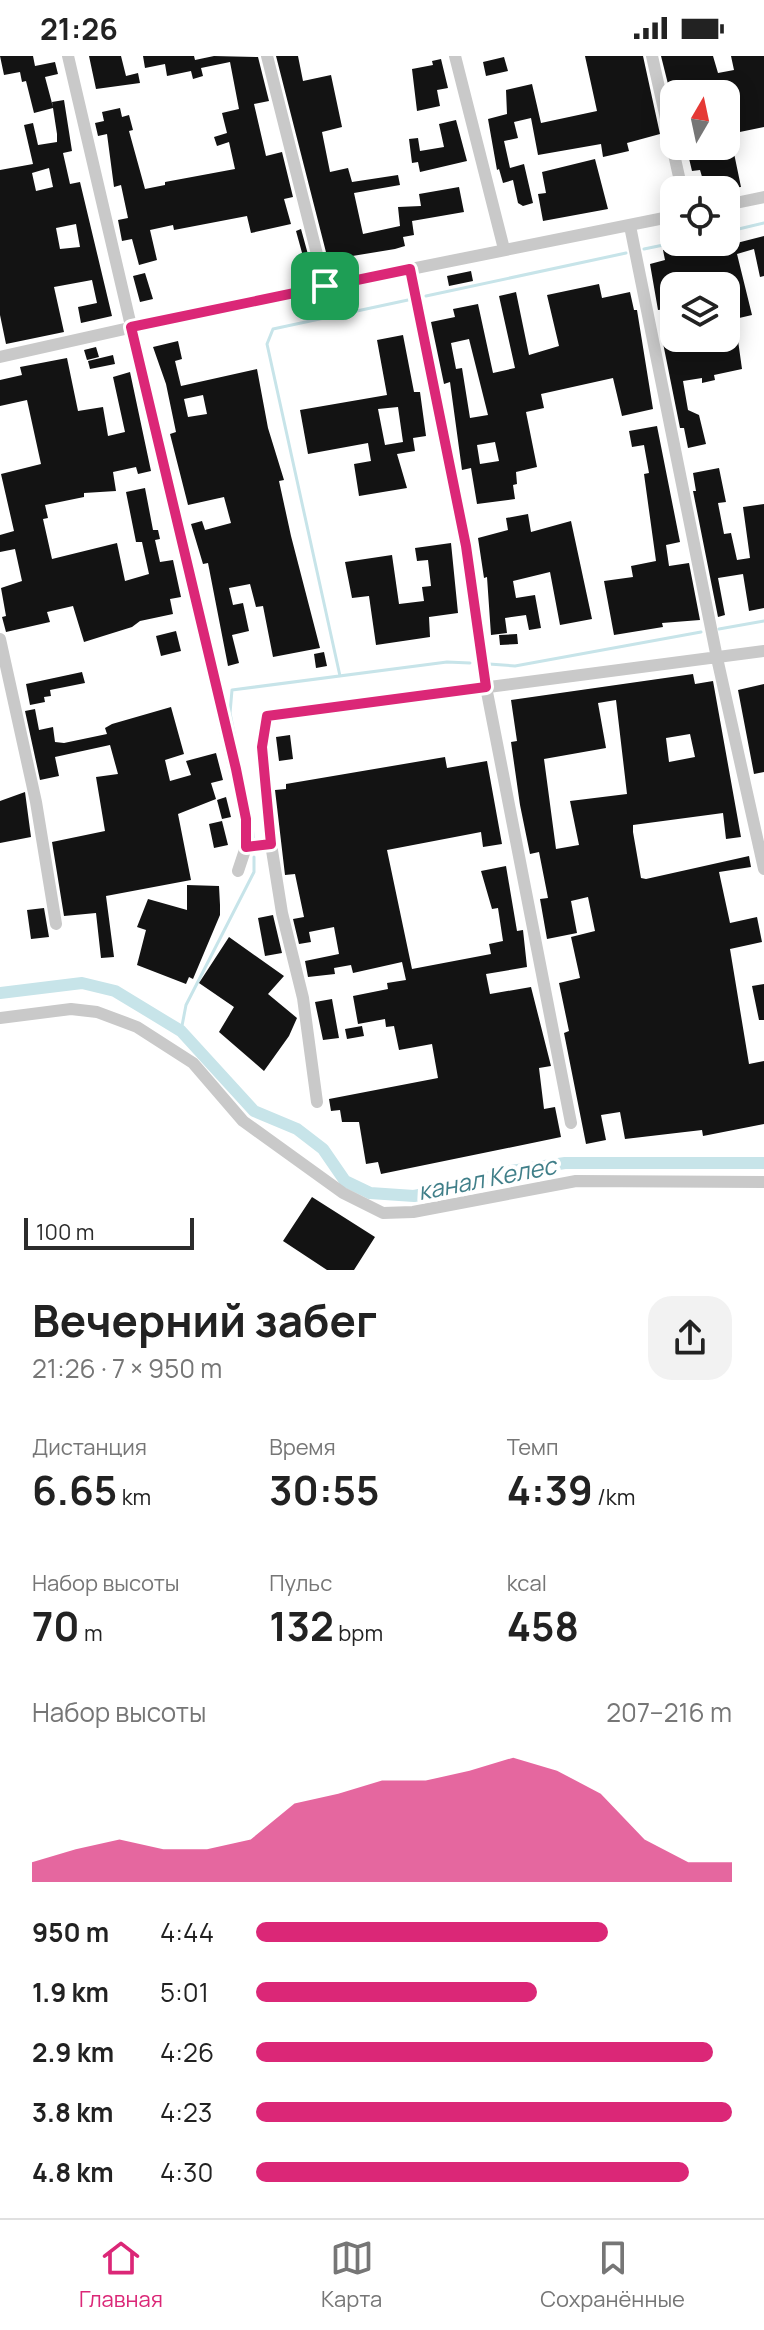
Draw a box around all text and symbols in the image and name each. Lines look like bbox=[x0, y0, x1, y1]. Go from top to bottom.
text: 21:26 bbox=[40, 8, 118, 49]
north arrow bbox=[660, 80, 740, 160]
map controls bbox=[660, 80, 740, 352]
button: locate bbox=[660, 176, 740, 256]
pin bbox=[291, 252, 359, 320]
icon: arrive bbox=[303, 264, 347, 308]
button: layers bbox=[660, 272, 740, 352]
water label: канал Келес bbox=[415, 1148, 560, 1207]
scale bar bbox=[24, 1214, 194, 1250]
text: 100 m bbox=[36, 1217, 94, 1247]
text: Вечерний забег bbox=[32, 1290, 377, 1350]
button: share bbox=[648, 1296, 732, 1380]
text: 21:26 · 7 × 950 m bbox=[32, 1350, 222, 1386]
text: Дистанция bbox=[32, 1432, 147, 1462]
text: Время bbox=[269, 1432, 336, 1462]
text: Темп bbox=[507, 1432, 559, 1462]
text: 6.65 bbox=[32, 1462, 117, 1517]
text: 30:55 bbox=[269, 1462, 380, 1517]
text: 4:39 bbox=[507, 1462, 593, 1517]
text: km bbox=[117, 1482, 151, 1512]
text: /km bbox=[593, 1482, 635, 1512]
text: Набор высоты bbox=[32, 1568, 180, 1598]
text: Пульс bbox=[269, 1568, 332, 1598]
text: kcal bbox=[507, 1568, 547, 1598]
text: 70 bbox=[32, 1598, 80, 1653]
text: 132 bbox=[269, 1598, 334, 1653]
text: 458 bbox=[507, 1598, 579, 1653]
text: m bbox=[80, 1618, 103, 1648]
text: bpm bbox=[334, 1618, 383, 1648]
text: Набор высоты bbox=[32, 1694, 206, 1730]
text: 207–216 m bbox=[606, 1694, 732, 1730]
text: 950 m bbox=[32, 1914, 109, 1950]
text: 4:44 bbox=[160, 1914, 214, 1950]
text: 1.9 km bbox=[32, 1974, 109, 2010]
text: 5:01 bbox=[160, 1974, 209, 2010]
text: 2.9 km bbox=[32, 2034, 114, 2070]
text: 4:26 bbox=[160, 2034, 214, 2070]
text: 3.8 km bbox=[32, 2094, 114, 2130]
text: 4:23 bbox=[160, 2094, 212, 2130]
text: 4.8 km bbox=[32, 2154, 114, 2190]
text: 4:30 bbox=[160, 2154, 213, 2190]
tab: Главная bbox=[79, 2236, 163, 2314]
tab: Карта bbox=[321, 2236, 382, 2314]
tab: Сохранённые bbox=[540, 2236, 685, 2314]

